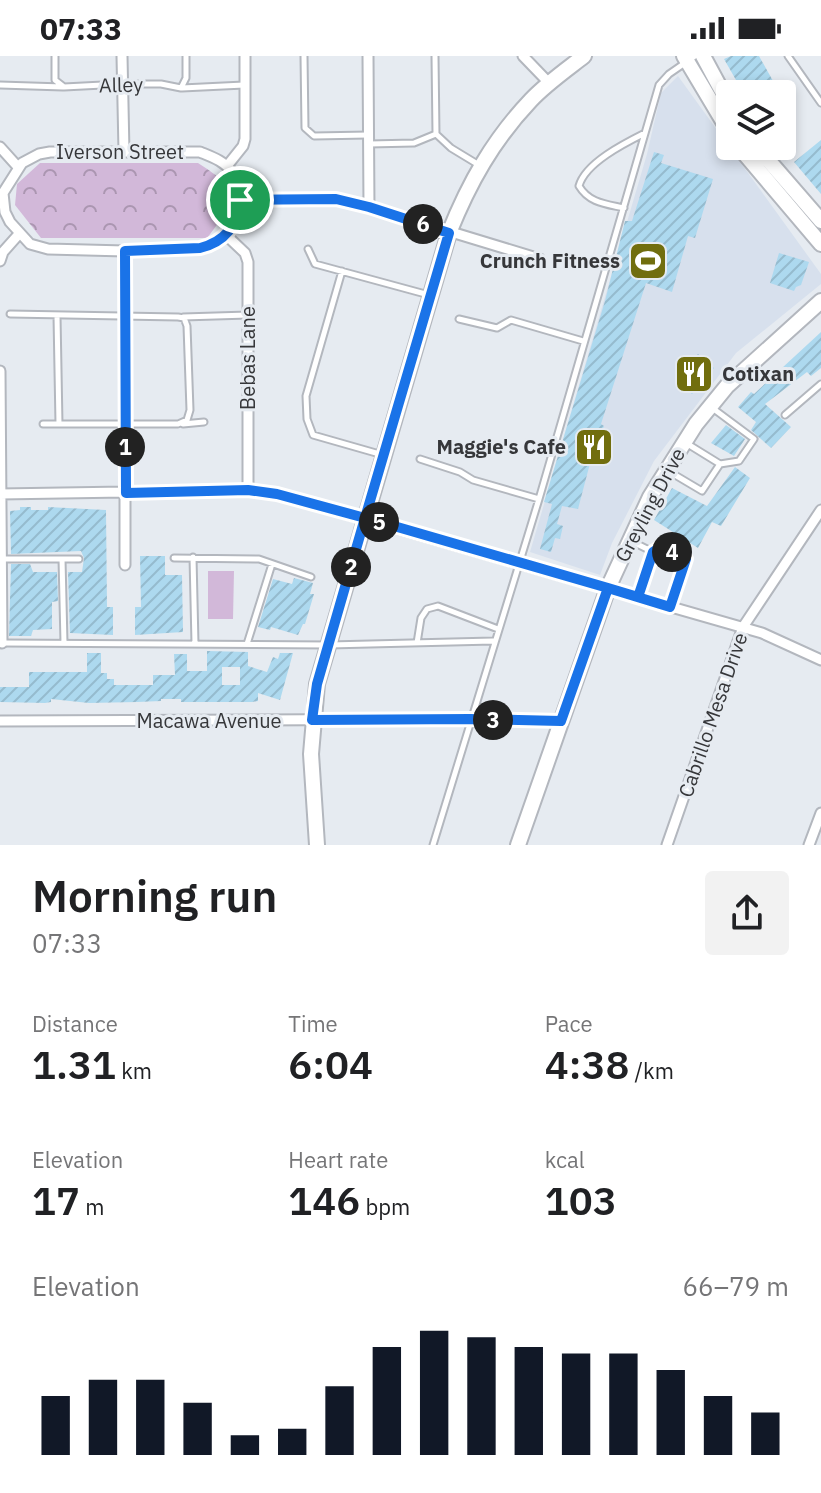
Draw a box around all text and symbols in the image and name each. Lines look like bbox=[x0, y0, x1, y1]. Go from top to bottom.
text: 07:33 bbox=[40, 9, 122, 48]
street label: Alley bbox=[99, 71, 143, 98]
map controls bbox=[716, 80, 796, 160]
button: layers bbox=[716, 80, 796, 160]
street label: Iverson Street bbox=[56, 138, 184, 165]
pin bbox=[206, 166, 274, 234]
icon: arrive bbox=[218, 178, 262, 222]
pin: 6 bbox=[403, 204, 443, 244]
text: 6 bbox=[416, 209, 430, 238]
sports icon: Crunch Fitness bbox=[627, 240, 669, 282]
place label: Crunch Fitness bbox=[480, 247, 620, 274]
street label: Bebas Lane bbox=[234, 306, 261, 410]
restaurant icon: Cotixan bbox=[673, 353, 715, 395]
place label: Cotixan bbox=[722, 360, 794, 387]
restaurant icon: Maggie's Cafe bbox=[573, 426, 615, 468]
pin: 1 bbox=[105, 427, 145, 467]
text: 1 bbox=[118, 432, 132, 461]
place label: Maggie's Cafe bbox=[437, 433, 566, 460]
street label: Greyling Drive bbox=[608, 443, 691, 567]
pin: 5 bbox=[359, 502, 399, 542]
text: 5 bbox=[372, 507, 386, 536]
pin: 4 bbox=[652, 532, 692, 572]
text: 4 bbox=[665, 537, 679, 566]
pin: 2 bbox=[331, 547, 371, 587]
text: 2 bbox=[344, 552, 358, 581]
street label: Cabrillo Mesa Drive bbox=[672, 629, 753, 801]
pin: 3 bbox=[473, 700, 513, 740]
text: 3 bbox=[486, 705, 500, 734]
street label: Macawa Avenue bbox=[137, 707, 281, 734]
text: Morning run bbox=[32, 867, 277, 924]
button: share bbox=[705, 871, 789, 955]
text: 07:33 bbox=[32, 926, 102, 960]
text: Distance bbox=[32, 1009, 118, 1038]
text: Time bbox=[288, 1009, 338, 1038]
text: Pace bbox=[545, 1009, 593, 1038]
text: 1.31 bbox=[32, 1038, 116, 1090]
text: 6:04 bbox=[288, 1038, 373, 1090]
text: 4:38 bbox=[545, 1038, 629, 1090]
text: km bbox=[116, 1056, 152, 1085]
text: /km bbox=[629, 1056, 674, 1085]
text: Elevation bbox=[32, 1145, 123, 1174]
text: Heart rate bbox=[288, 1145, 388, 1174]
text: kcal bbox=[545, 1145, 585, 1174]
text: 17 bbox=[32, 1174, 80, 1226]
text: 146 bbox=[288, 1174, 360, 1226]
text: 103 bbox=[545, 1174, 617, 1226]
text: m bbox=[80, 1192, 104, 1221]
text: bpm bbox=[360, 1192, 410, 1221]
text: Elevation bbox=[32, 1269, 140, 1303]
text: 66–79 m bbox=[682, 1269, 789, 1303]

